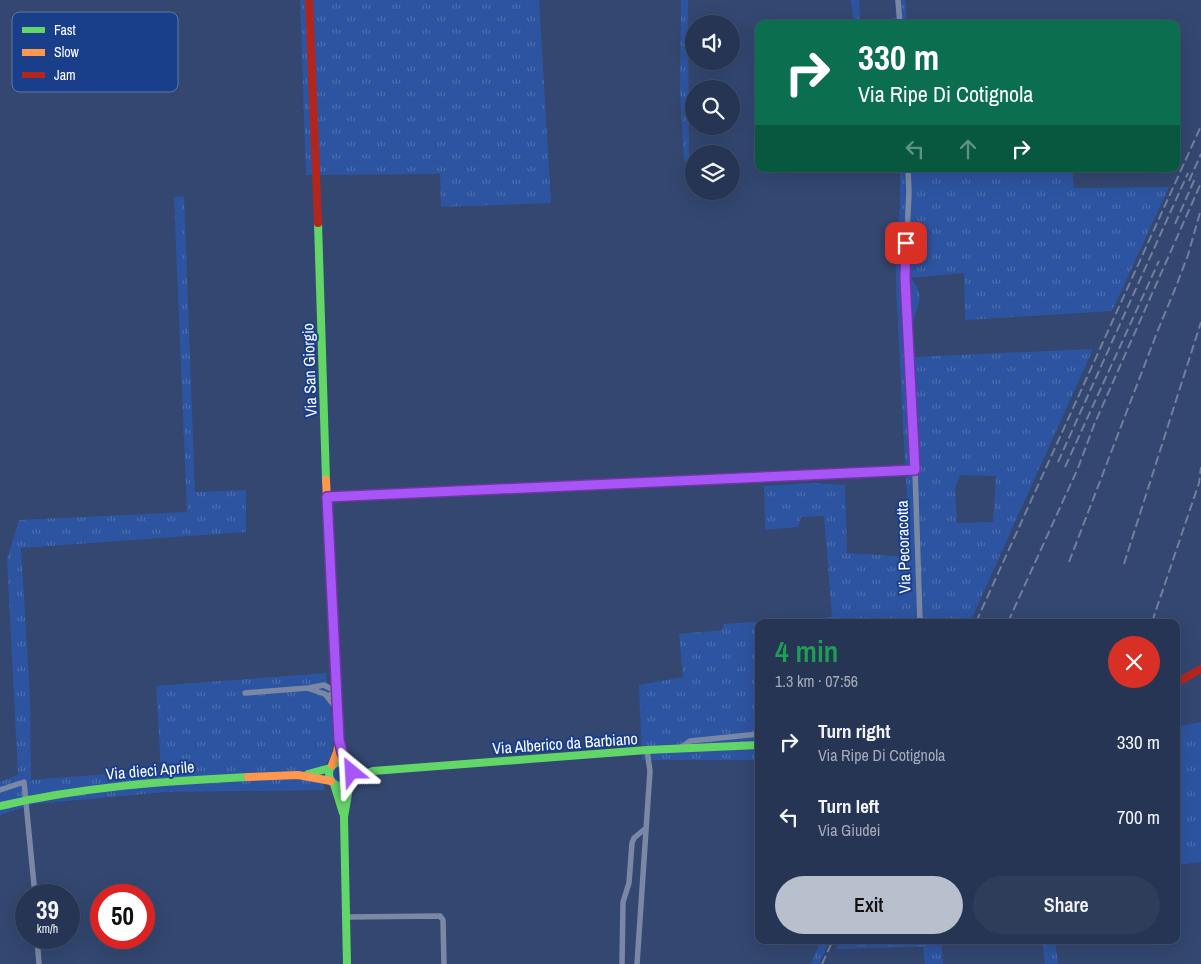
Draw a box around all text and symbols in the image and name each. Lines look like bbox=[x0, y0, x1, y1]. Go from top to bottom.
legend bbox=[12, 12, 178, 92]
map controls bbox=[685, 15, 740, 200]
button: sound bbox=[685, 15, 740, 70]
text: Fast bbox=[54, 21, 76, 39]
text: 330 m bbox=[858, 34, 939, 81]
icon: right bbox=[775, 40, 840, 105]
text: Slow bbox=[54, 43, 80, 61]
text: Jam bbox=[54, 66, 76, 84]
text: Via Ripe Di Cotignola bbox=[858, 79, 1033, 109]
button: search bbox=[685, 80, 740, 135]
icon: left bbox=[901, 135, 929, 163]
icon: ahead bbox=[954, 135, 982, 163]
icon: right bbox=[1007, 135, 1035, 163]
button: layers bbox=[685, 145, 740, 200]
pin bbox=[885, 222, 927, 264]
icon: arrive bbox=[892, 229, 920, 257]
street label: Via San Giorgio bbox=[296, 323, 322, 417]
street label: Via Pecoracotta bbox=[890, 499, 916, 594]
text: 4 min bbox=[775, 631, 838, 671]
button: close bbox=[1108, 636, 1160, 688]
text: 1.3 km · 07:56 bbox=[775, 670, 858, 692]
text: Turn right bbox=[818, 718, 890, 744]
street label: Via Alberico da Barbiano bbox=[492, 727, 638, 759]
icon: right bbox=[775, 728, 803, 756]
text: 330 m bbox=[1117, 729, 1160, 755]
text: Via Ripe Di Cotignola bbox=[818, 744, 945, 766]
position arrow bbox=[325, 745, 377, 797]
street label: Via dieci Aprile bbox=[105, 755, 195, 785]
text: Turn left bbox=[818, 793, 879, 819]
icon: left bbox=[775, 803, 803, 831]
text: 700 m bbox=[1117, 804, 1160, 830]
text: Via Giudei bbox=[818, 819, 881, 841]
button: Exit bbox=[775, 876, 963, 934]
button: Share bbox=[973, 876, 1160, 934]
speed limit sign: 50 bbox=[90, 884, 155, 949]
text: 39 bbox=[36, 893, 59, 927]
text: km/h bbox=[37, 921, 58, 937]

